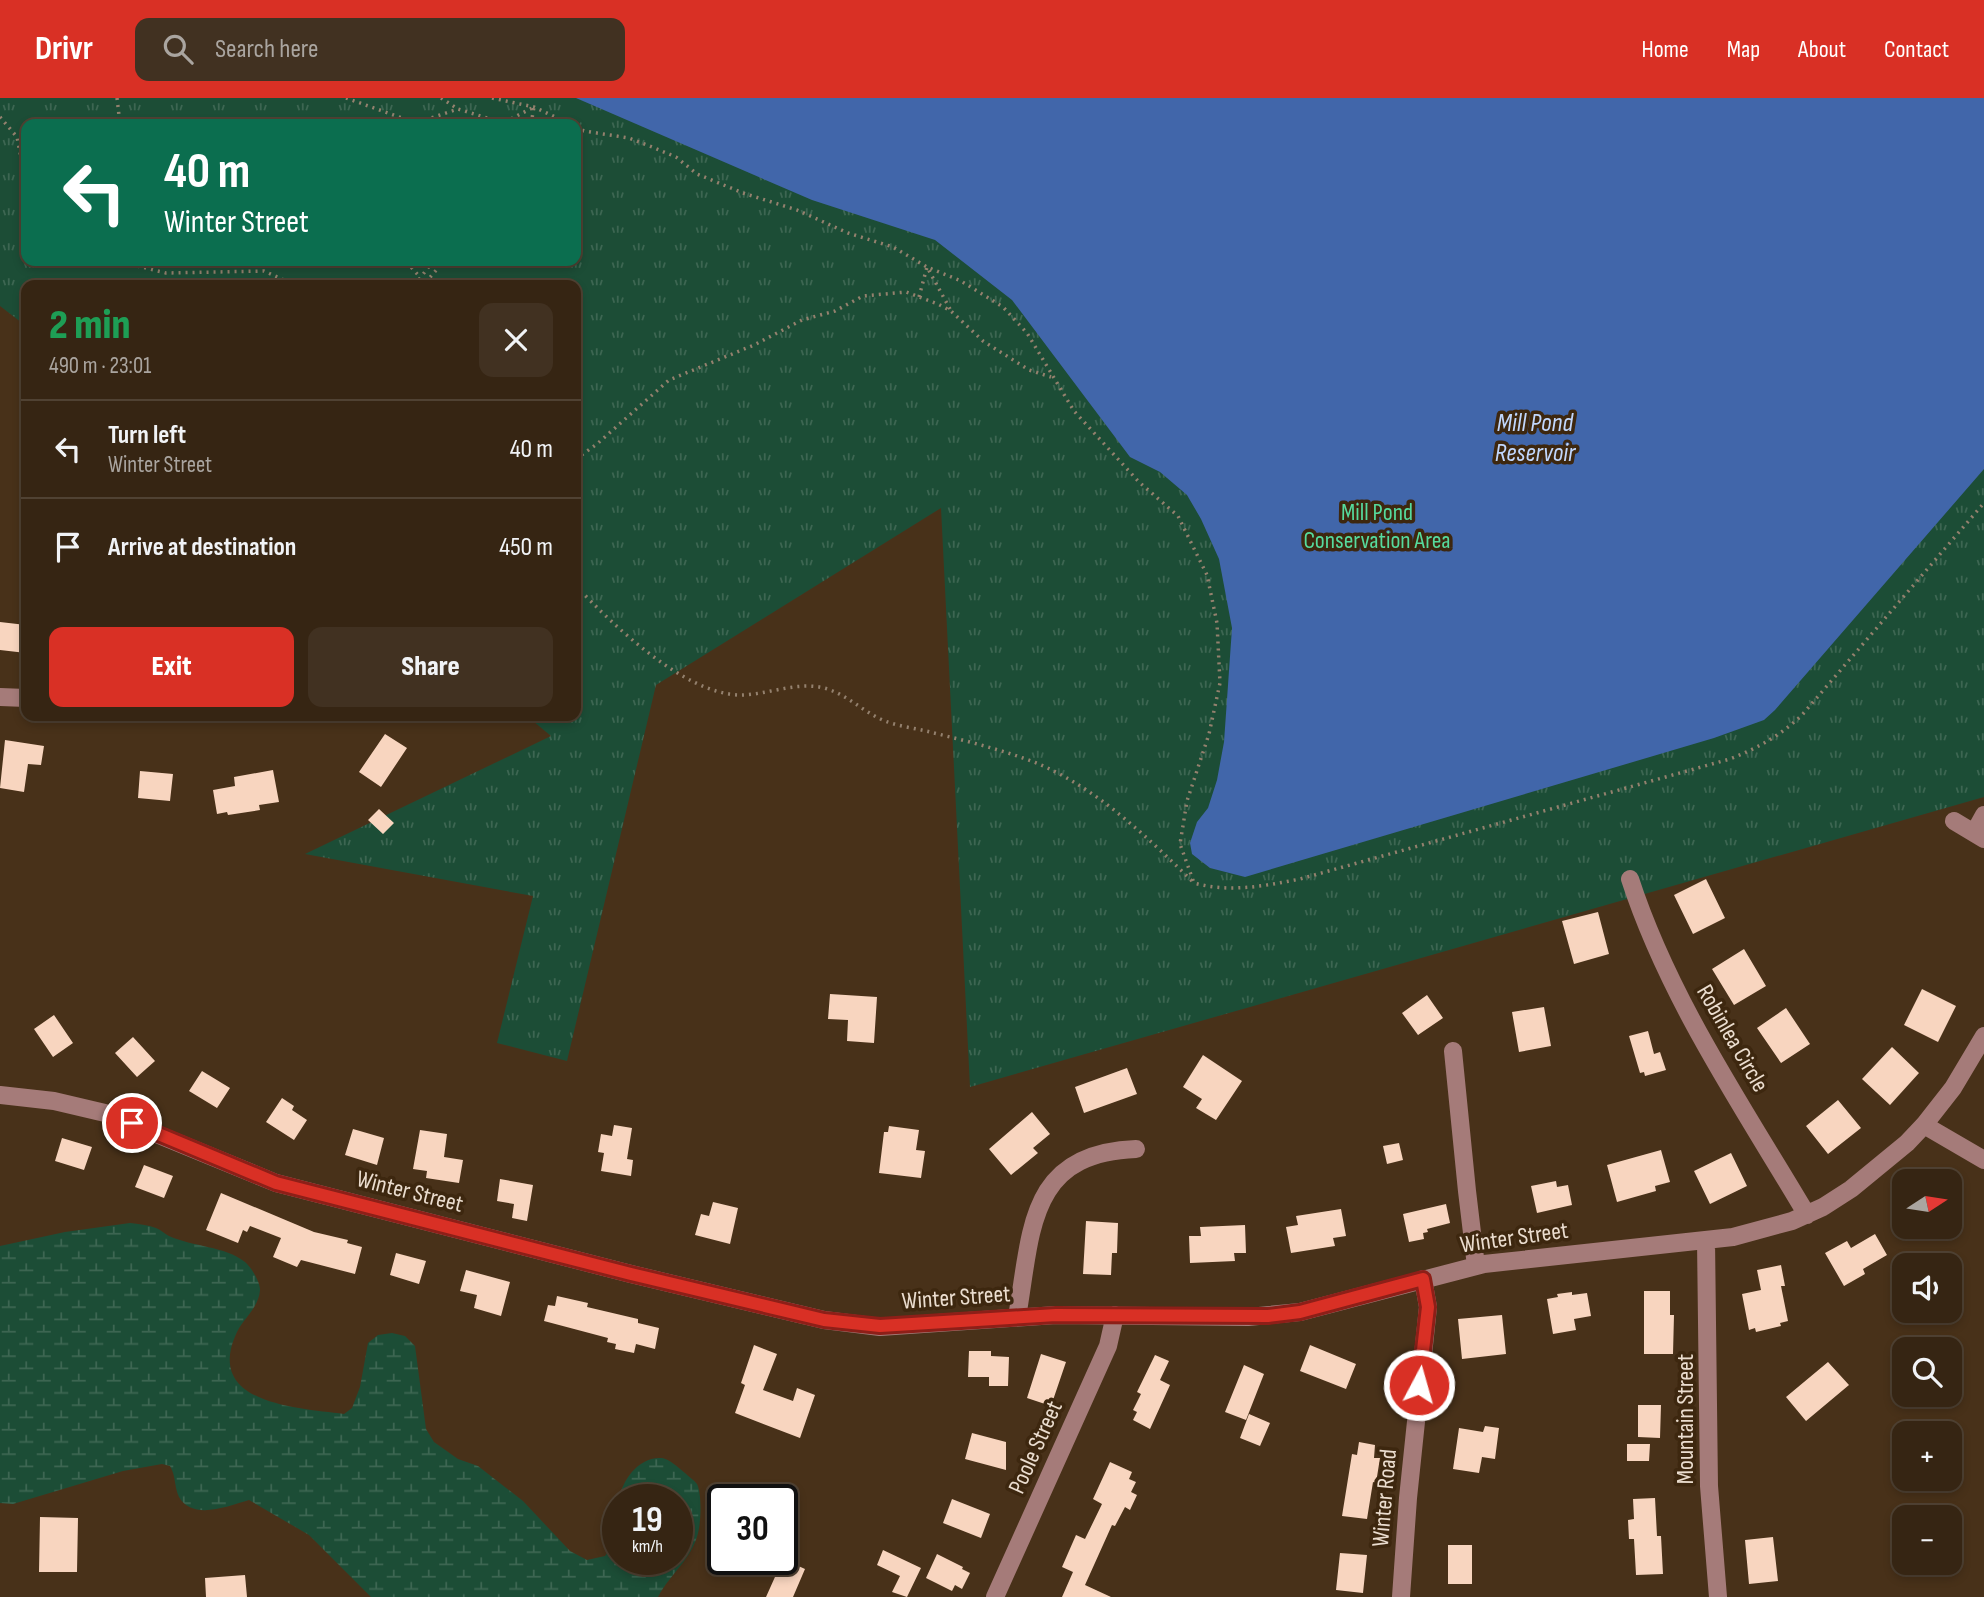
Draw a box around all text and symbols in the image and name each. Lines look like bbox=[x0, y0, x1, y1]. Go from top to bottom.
search box bbox=[135, 18, 625, 81]
text: Drivr bbox=[35, 29, 93, 69]
icon: search bbox=[159, 30, 197, 68]
text: Search here bbox=[215, 34, 318, 65]
text: Home bbox=[1641, 35, 1689, 64]
text: Map bbox=[1727, 35, 1760, 64]
text: About bbox=[1798, 35, 1846, 64]
text: Contact bbox=[1884, 35, 1949, 64]
text: 40 m bbox=[164, 143, 250, 202]
icon: left bbox=[49, 147, 140, 238]
text: Winter Street bbox=[164, 203, 309, 242]
text: 2 min bbox=[49, 300, 130, 351]
button: close bbox=[479, 303, 553, 377]
text: 490 m · 23:01 bbox=[49, 352, 151, 380]
water label: Mill Pond Reservoir bbox=[1495, 408, 1577, 469]
text: Turn left bbox=[108, 420, 186, 451]
icon: left bbox=[49, 430, 87, 468]
text: 40 m bbox=[510, 434, 553, 465]
text: Winter Street bbox=[108, 451, 212, 479]
park label: Mill Pond Conservation Area bbox=[1303, 498, 1451, 555]
icon: arrive bbox=[49, 528, 87, 566]
text: Arrive at destination bbox=[108, 532, 296, 563]
text: 450 m bbox=[499, 532, 553, 563]
button: Exit bbox=[49, 627, 294, 707]
button: Share bbox=[308, 627, 553, 707]
street label: Robinlea Circle bbox=[1690, 979, 1775, 1097]
pin bbox=[102, 1093, 162, 1153]
icon: arrive bbox=[113, 1104, 151, 1142]
street label: Winter Street bbox=[354, 1164, 466, 1219]
north arrow bbox=[1892, 1169, 1962, 1239]
map controls bbox=[1892, 1169, 1962, 1575]
street label: Winter Street bbox=[1458, 1216, 1570, 1259]
button: sound bbox=[1892, 1253, 1962, 1323]
street label: Winter Street bbox=[901, 1279, 1011, 1316]
button: search bbox=[1892, 1337, 1962, 1407]
position arrow bbox=[1382, 1348, 1456, 1422]
street label: Mountain Street bbox=[1671, 1354, 1700, 1484]
street label: Poole Street bbox=[1002, 1396, 1069, 1498]
button: + bbox=[1892, 1421, 1962, 1491]
street label: Winter Road bbox=[1366, 1448, 1403, 1548]
speed limit sign: 30 bbox=[707, 1484, 798, 1575]
text: 19 bbox=[632, 1499, 663, 1542]
button: − bbox=[1892, 1505, 1962, 1575]
text: km/h bbox=[632, 1536, 663, 1557]

